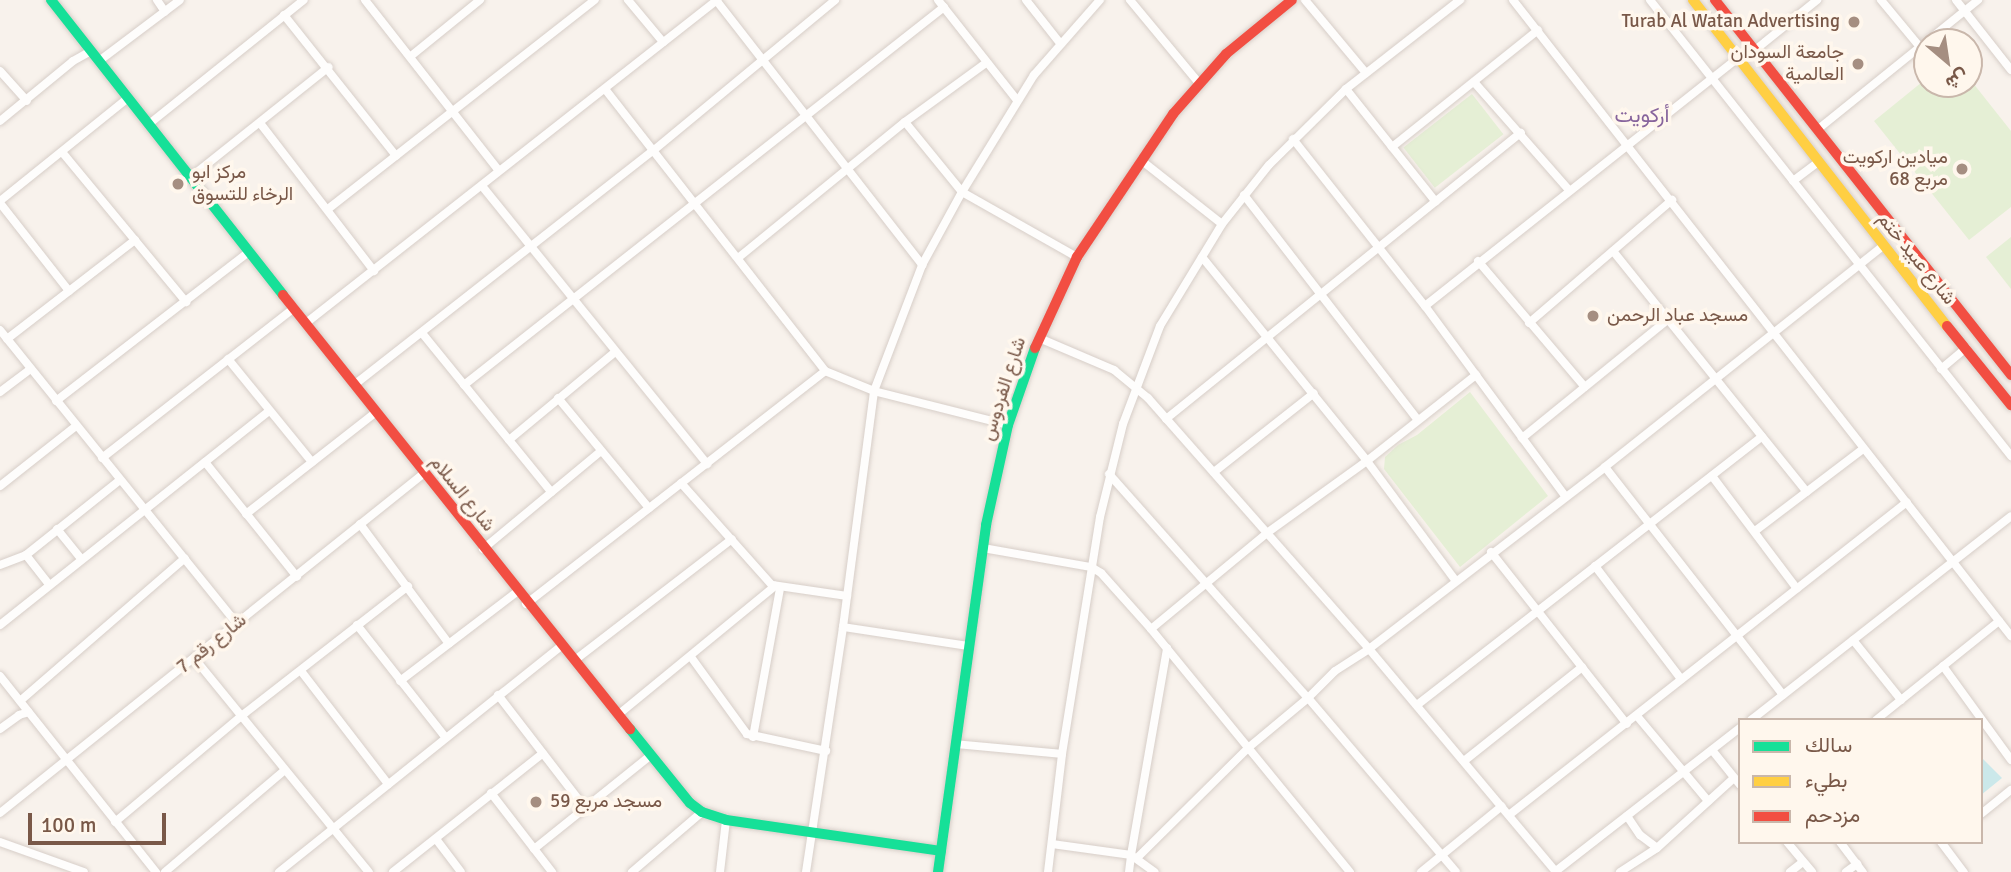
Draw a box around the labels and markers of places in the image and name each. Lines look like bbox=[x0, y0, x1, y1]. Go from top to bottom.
place label: Turab Al Watan Advertising bbox=[1622, 11, 1840, 33]
marker: Turab Al Watan Advertising bbox=[1846, 14, 1862, 30]
place label: جامعة السودان العالمية bbox=[1731, 42, 1844, 86]
marker: جامعة السودان العالمية bbox=[1850, 56, 1866, 72]
place label: ميادين اركويت مربع 68 bbox=[1843, 147, 1948, 191]
marker: ميادين اركويت مربع 68 bbox=[1954, 161, 1970, 177]
place label: مركز ابو الرخاء للتسوق bbox=[192, 162, 293, 206]
marker: مركز ابو الرخاء للتسوق bbox=[170, 176, 186, 192]
place label: مسجد عباد الرحمن bbox=[1607, 305, 1748, 327]
marker: مسجد عباد الرحمن bbox=[1585, 308, 1601, 324]
place label: مسجد مربع 59 bbox=[550, 791, 662, 813]
marker: مسجد مربع 59 bbox=[528, 794, 544, 810]

